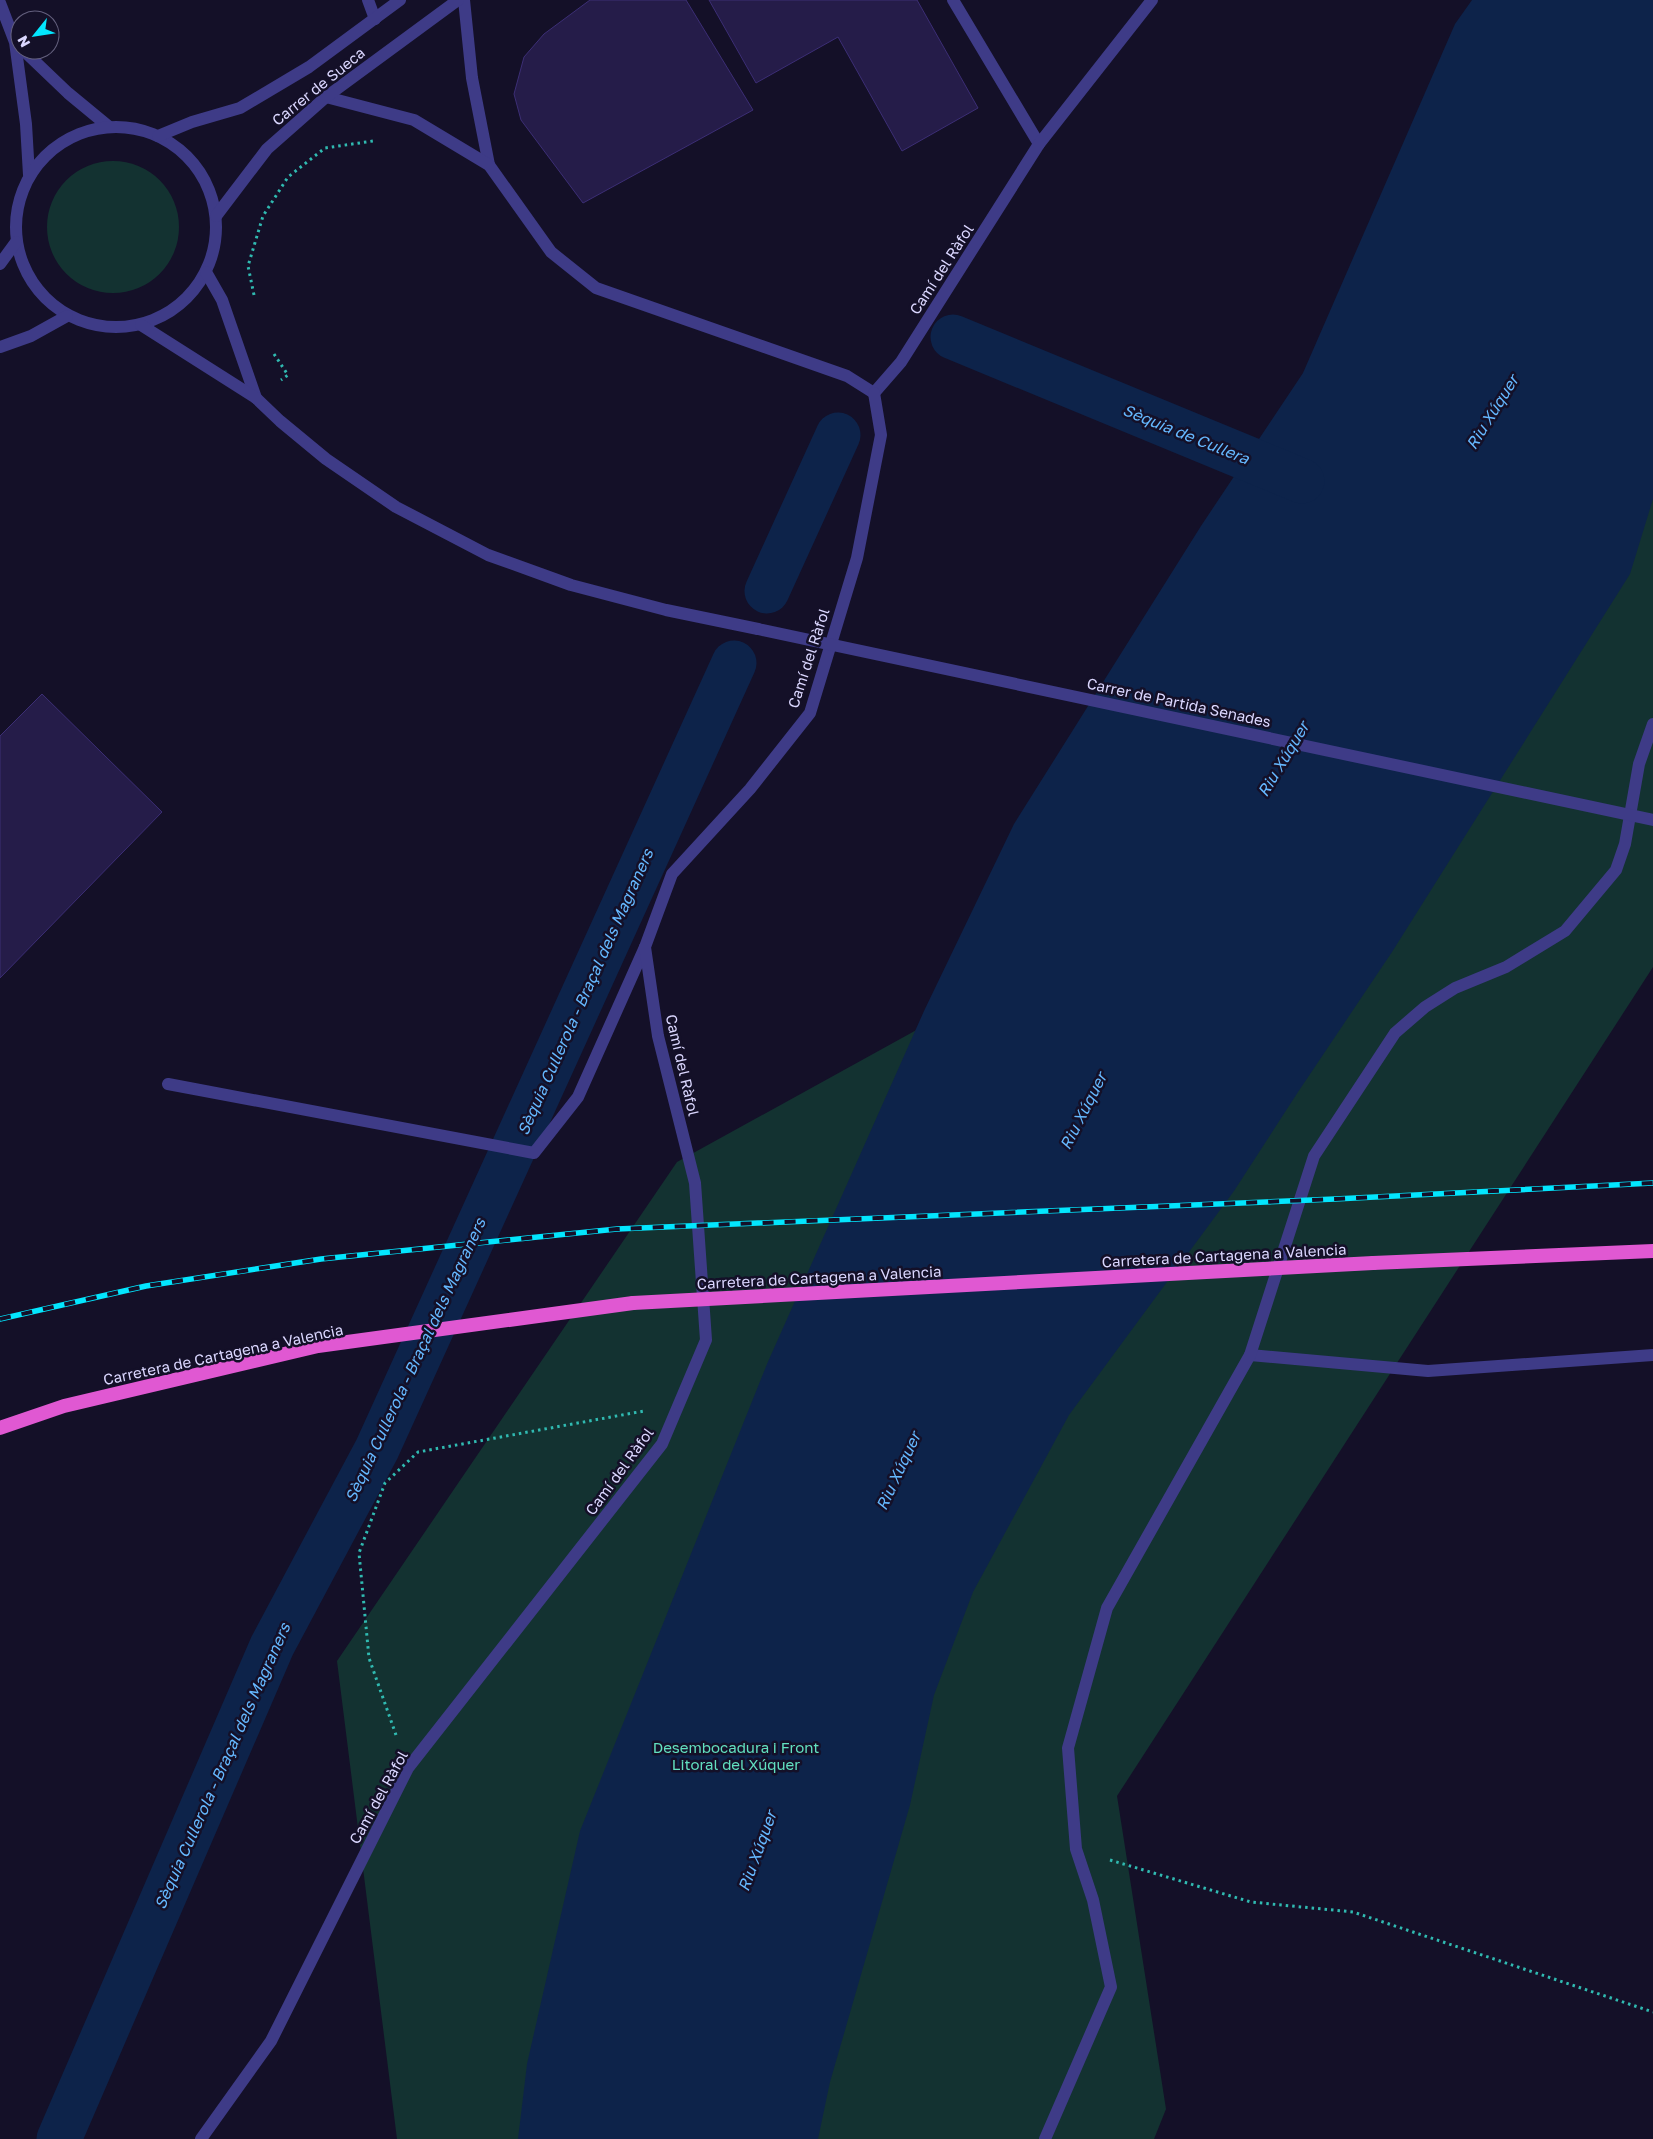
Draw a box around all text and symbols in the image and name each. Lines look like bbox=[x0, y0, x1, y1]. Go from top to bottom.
north arrow bbox=[10, 10, 60, 60]
text: N bbox=[13, 33, 33, 51]
street label: Carrer de Sueca bbox=[268, 43, 368, 129]
street label: Camí del Ràfol bbox=[905, 220, 977, 317]
water label: Riu Xúquer bbox=[1461, 369, 1524, 453]
water label: Sèquia de Cullera bbox=[1120, 400, 1253, 469]
street label: Camí del Ràfol bbox=[783, 606, 833, 710]
street label: Carrer de Partida Senades bbox=[1085, 674, 1273, 730]
water label: Riu Xúquer bbox=[1253, 716, 1315, 800]
water label: Sèquia Cullerola - Braçal dels Magraners bbox=[513, 844, 658, 1138]
street label: Camí del Ràfol bbox=[663, 1012, 703, 1118]
water label: Riu Xúquer bbox=[1055, 1067, 1112, 1153]
water label: Sèquia Cullerola - Braçal dels Magraners bbox=[340, 1213, 490, 1505]
street label: Carretera de Cartagena a Valencia bbox=[1101, 1240, 1347, 1270]
street label: Carretera de Cartagena a Valencia bbox=[696, 1262, 942, 1292]
street label: Carretera de Cartagena a Valencia bbox=[101, 1320, 345, 1388]
street label: Camí del Ràfol bbox=[581, 1424, 657, 1518]
water label: Riu Xúquer bbox=[871, 1426, 926, 1513]
water label: Sèquia Cullerola - Braçal dels Magraners bbox=[150, 1618, 295, 1912]
park label: Desembocadura i Front Litoral del Xúquer bbox=[653, 1738, 819, 1773]
street label: Camí del Ràfol bbox=[345, 1747, 411, 1847]
water label: Riu Xúquer bbox=[733, 1806, 782, 1894]

